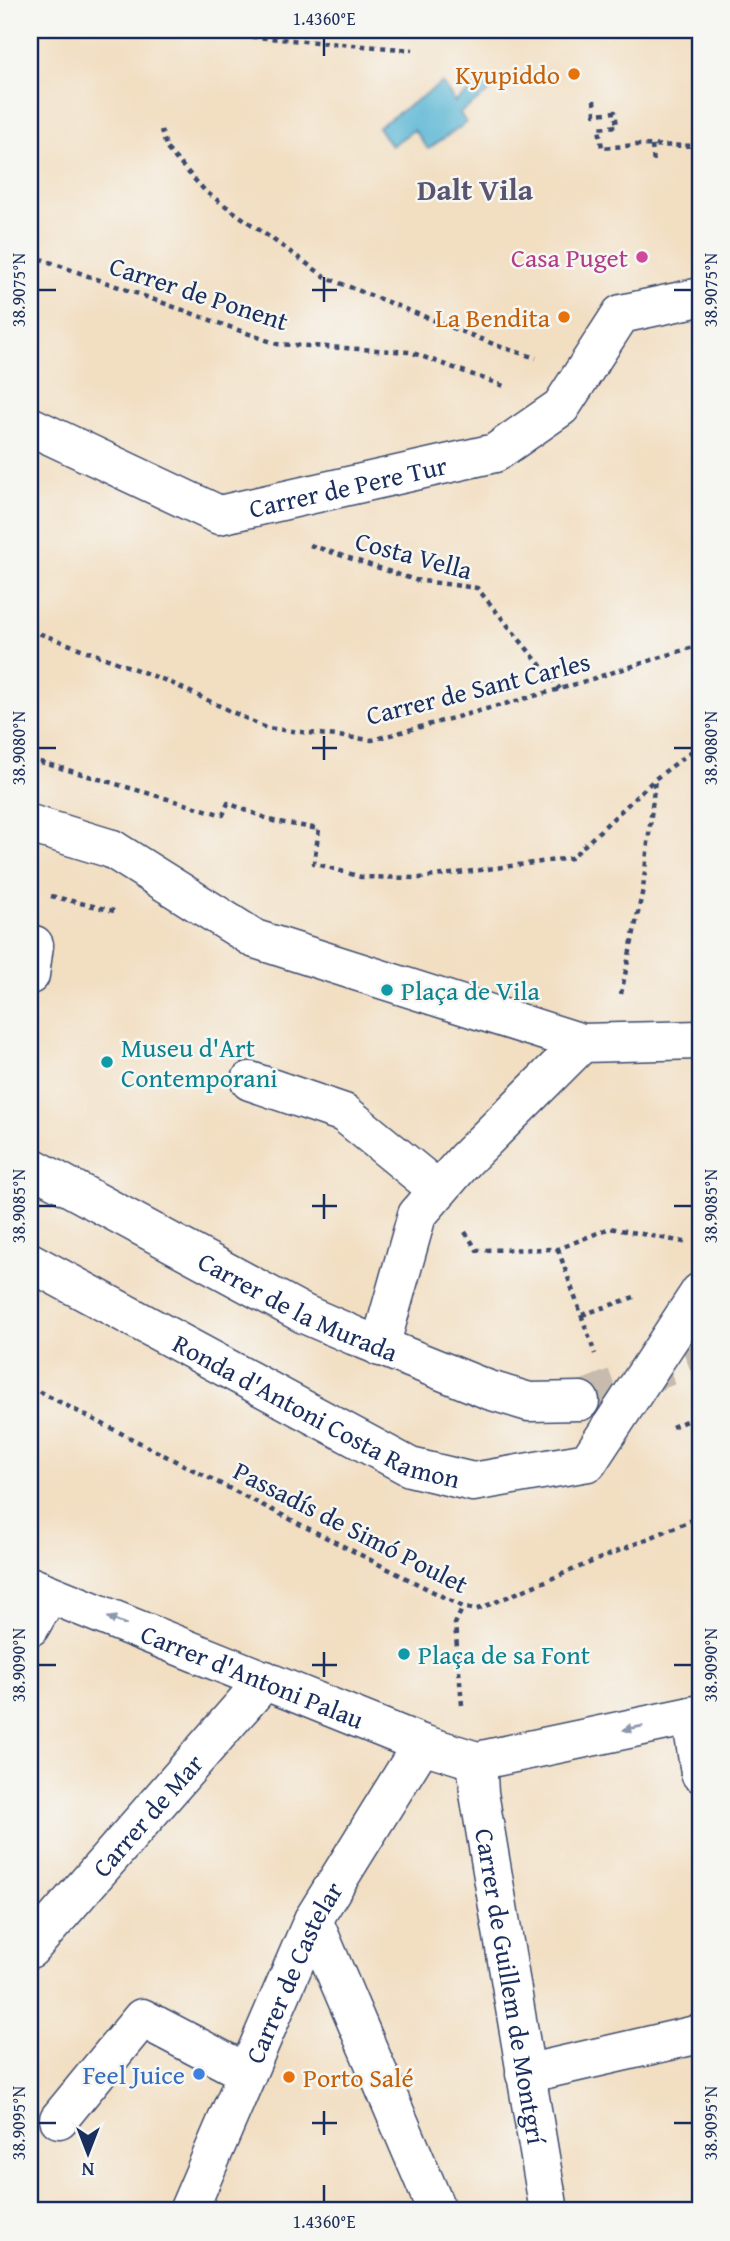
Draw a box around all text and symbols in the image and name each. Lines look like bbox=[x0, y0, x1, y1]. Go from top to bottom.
text: 1.4360°E bbox=[292, 5, 356, 32]
place label: Kyupiddo bbox=[455, 55, 560, 94]
marker: Kyupiddo bbox=[566, 66, 582, 82]
district label: Dalt Vila bbox=[417, 167, 534, 211]
place label: Casa Puget bbox=[511, 238, 628, 277]
street label: Carrer de Ponent bbox=[105, 246, 293, 340]
marker: Casa Puget bbox=[634, 249, 650, 265]
text: 38.9075°N bbox=[5, 252, 32, 327]
text: 38.9075°N bbox=[697, 252, 724, 327]
place label: La Bendita bbox=[435, 298, 551, 337]
marker: La Bendita bbox=[556, 309, 572, 325]
street label: Carrer de Pere Tur bbox=[245, 445, 451, 527]
street label: Costa Vella bbox=[351, 521, 477, 589]
street label: Carrer de Sant Carles bbox=[362, 641, 594, 735]
text: 38.9080°N bbox=[5, 710, 32, 785]
text: 38.9080°N bbox=[697, 710, 724, 785]
place label: Plaça de Vila bbox=[401, 971, 541, 1010]
marker: Plaça de Vila bbox=[379, 982, 395, 998]
place label: Museu d'Art Contemporani bbox=[121, 1028, 278, 1097]
marker: Museu d'Art Contemporani bbox=[99, 1054, 115, 1070]
text: 38.9085°N bbox=[5, 1168, 32, 1243]
text: 38.9085°N bbox=[697, 1168, 724, 1243]
street label: Carrer de la Murada bbox=[192, 1241, 405, 1371]
street label: Ronda d'Antoni Costa Ramon bbox=[166, 1323, 464, 1498]
street label: Passadís de Simó Poulet bbox=[227, 1451, 475, 1603]
street label: Carrer d'Antoni Palau bbox=[135, 1613, 370, 1738]
one-way arrow bbox=[106, 1615, 127, 1626]
text: 38.9090°N bbox=[5, 1627, 32, 1702]
text: 38.9090°N bbox=[697, 1627, 724, 1702]
place label: Plaça de sa Font bbox=[418, 1635, 590, 1674]
marker: Plaça de sa Font bbox=[396, 1646, 412, 1662]
one-way arrow bbox=[622, 1722, 644, 1733]
street label: Carrer de Mar bbox=[82, 1745, 212, 1885]
street label: Carrer de Guillem de Montgrí bbox=[466, 1825, 557, 2148]
street label: Carrer de Castelar bbox=[234, 1873, 352, 2069]
place label: Feel Juice bbox=[83, 2055, 185, 2094]
place label: Porto Salé bbox=[303, 2058, 414, 2097]
marker: Feel Juice bbox=[191, 2066, 207, 2082]
marker: Porto Salé bbox=[281, 2069, 297, 2085]
text: 38.9095°N bbox=[5, 2085, 32, 2160]
text: 38.9095°N bbox=[697, 2085, 724, 2160]
north arrow bbox=[52, 2118, 122, 2188]
text: N bbox=[81, 2156, 94, 2184]
text: 1.4360°E bbox=[292, 2208, 356, 2235]

